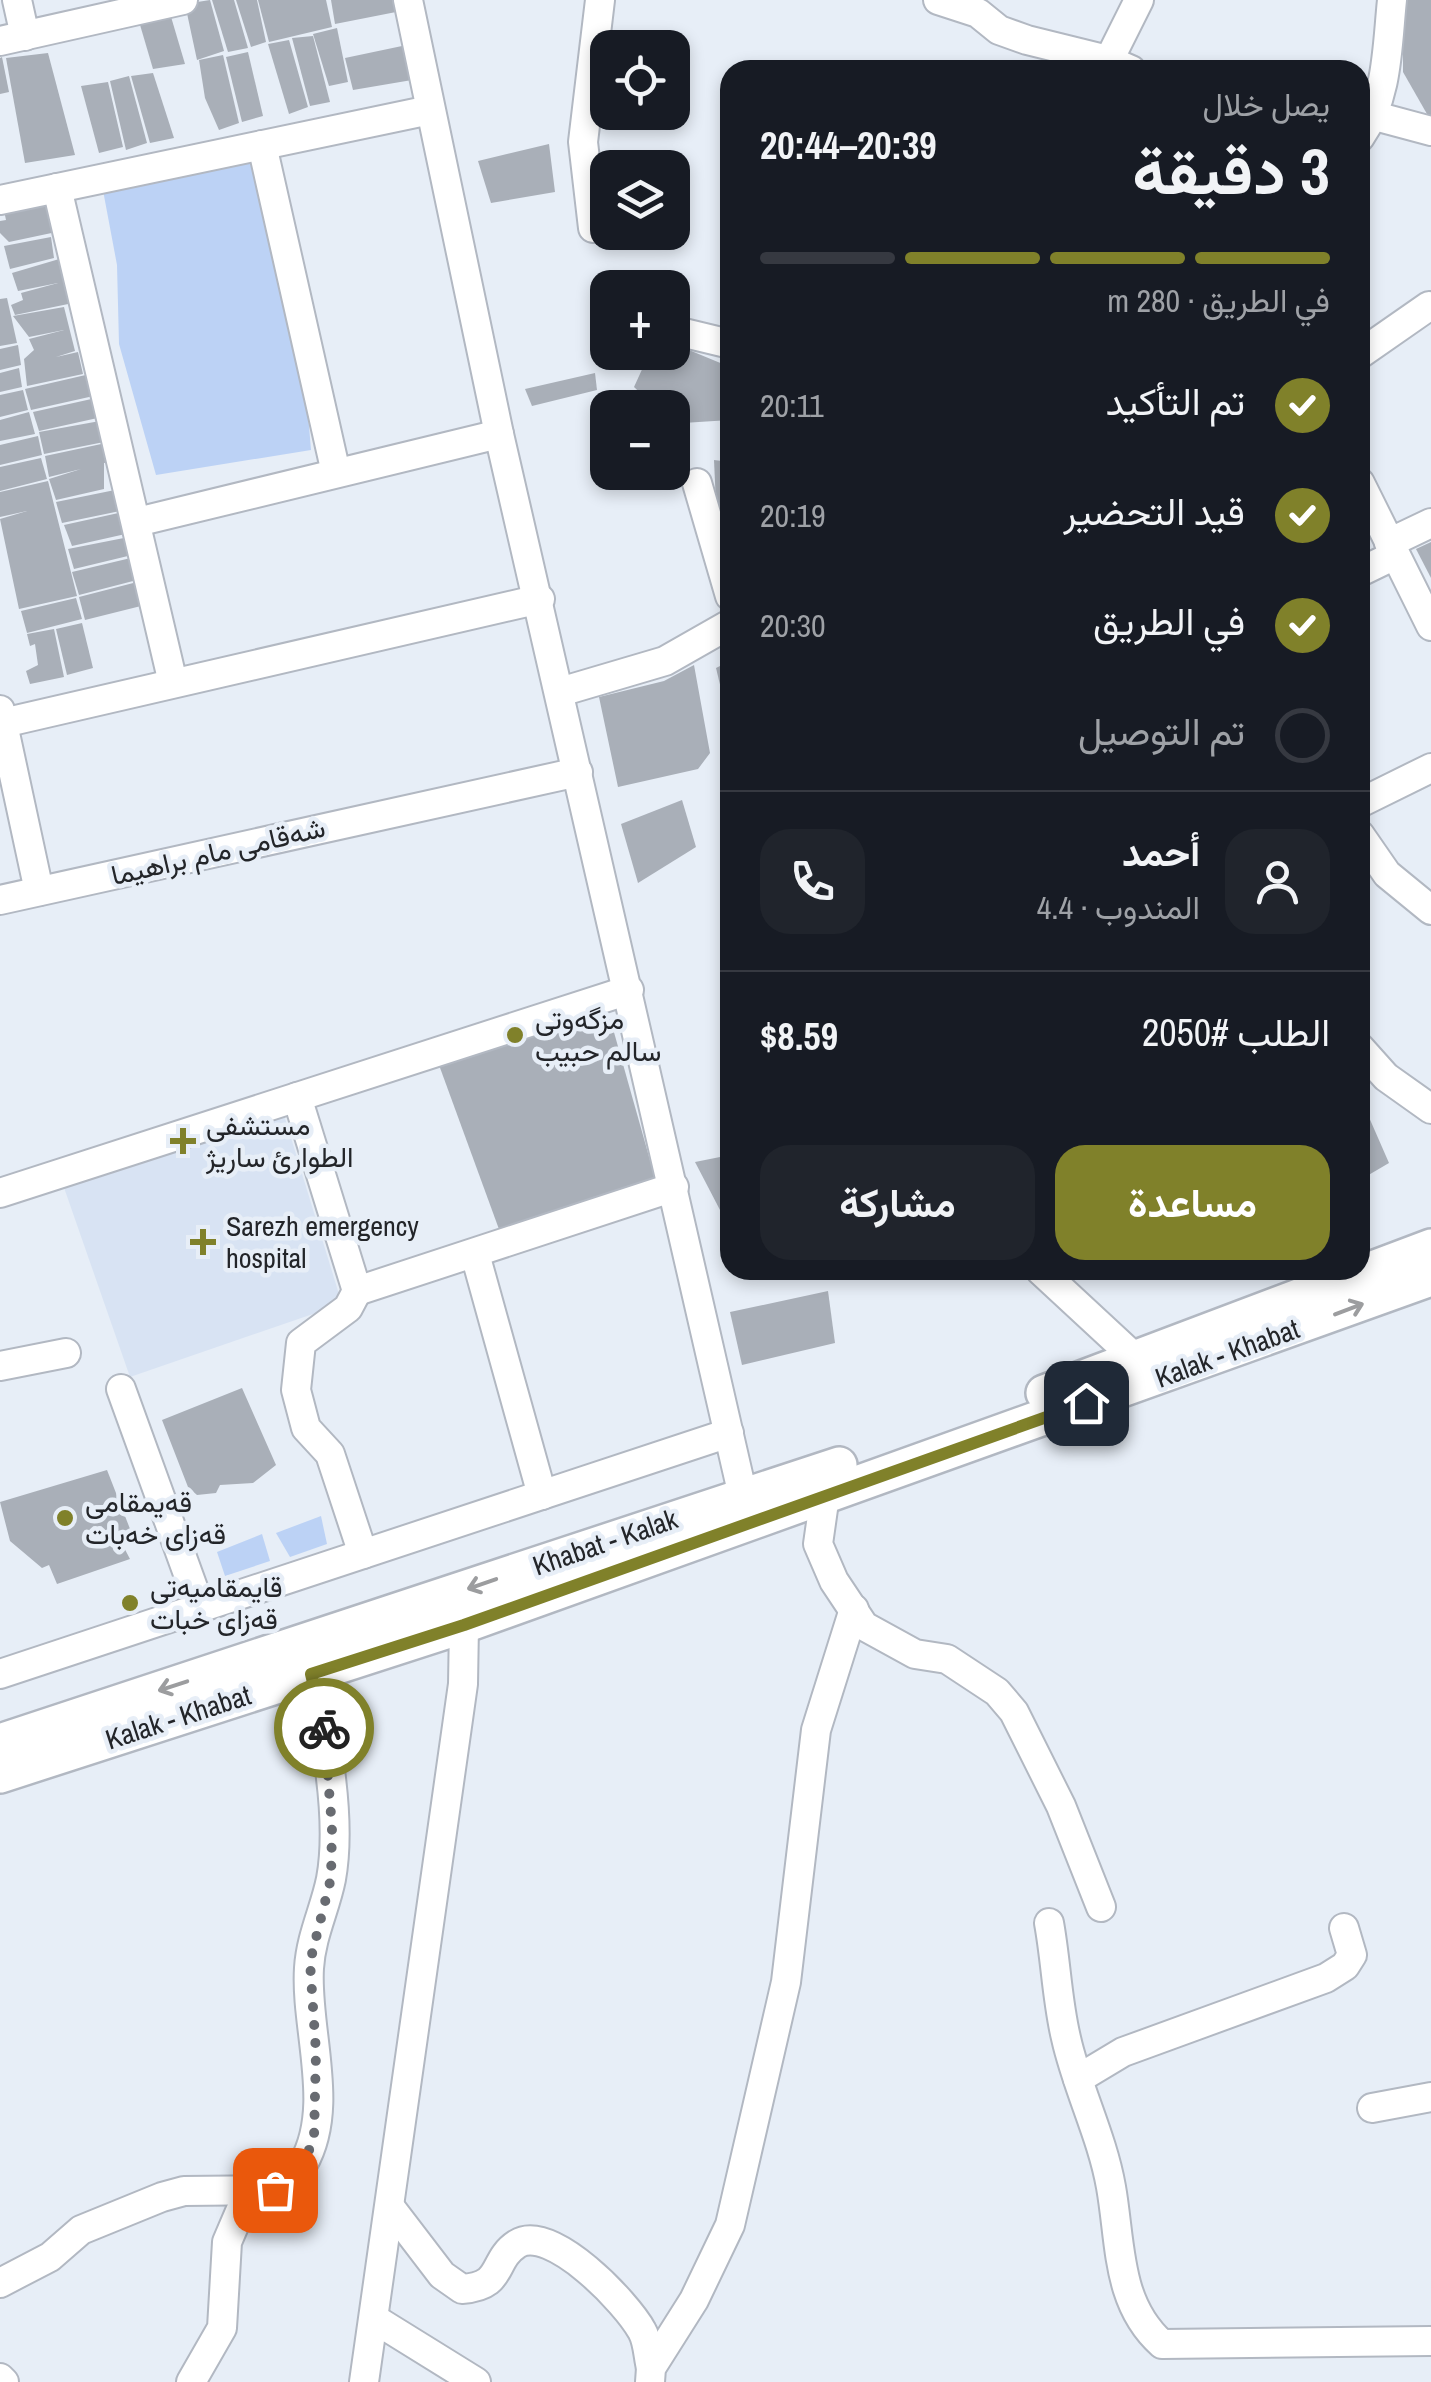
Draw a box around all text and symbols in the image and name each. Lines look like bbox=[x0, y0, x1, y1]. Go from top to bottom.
map controls bbox=[590, 30, 690, 490]
button: locate bbox=[590, 30, 690, 130]
text: يصل خلال bbox=[1203, 83, 1330, 126]
text: 20:39–20:44 bbox=[760, 120, 937, 171]
text: 3 دقيقة bbox=[1132, 127, 1330, 214]
button: layers bbox=[590, 150, 690, 250]
button: + bbox=[590, 270, 690, 370]
text: في الطريق · 280 m bbox=[1107, 279, 1330, 322]
text: تم التأكيد bbox=[1105, 376, 1245, 427]
icon: check bbox=[1275, 378, 1330, 433]
text: 20:11 bbox=[760, 384, 824, 427]
button: − bbox=[590, 390, 690, 490]
text: قيد التحضير bbox=[1063, 486, 1245, 537]
icon: check bbox=[1275, 488, 1330, 543]
text: 20:19 bbox=[760, 494, 826, 537]
text: في الطريق bbox=[1093, 596, 1245, 647]
icon: check bbox=[1275, 598, 1330, 653]
text: 20:30 bbox=[760, 604, 826, 647]
text: تم التوصيل bbox=[1078, 706, 1245, 757]
street label: شەقامی مام براهیما bbox=[107, 808, 329, 894]
text: أحمد bbox=[1122, 827, 1200, 878]
button: phone bbox=[760, 829, 865, 934]
button: person bbox=[1225, 829, 1330, 934]
text: المندوب · 4.4 bbox=[1037, 886, 1200, 929]
place label: مزگەوتی سالم حبیب bbox=[535, 1000, 661, 1070]
text: الطلب #2050 bbox=[1142, 1007, 1330, 1058]
text: $8.59 bbox=[760, 1011, 838, 1062]
marker: مزگەوتی سالم حبیب bbox=[504, 1024, 526, 1046]
place label: مستشفى الطوارئ ساريژ bbox=[205, 1106, 354, 1176]
marker: مستشفى الطوارئ ساريژ bbox=[170, 1128, 196, 1154]
button: مشاركة bbox=[760, 1145, 1035, 1260]
button: مساعدة bbox=[1055, 1145, 1330, 1260]
place label: Sarezh emergency hospital bbox=[226, 1207, 419, 1277]
marker: Sarezh emergency hospital bbox=[190, 1229, 216, 1255]
one-way arrow bbox=[1333, 1299, 1364, 1317]
street label: Kalak - Khabat bbox=[1150, 1309, 1304, 1397]
pin bbox=[1044, 1361, 1129, 1446]
icon: home bbox=[1059, 1376, 1114, 1431]
place label: قەیمقامی قەزای خەبات bbox=[85, 1483, 226, 1553]
street label: Khabat - Kalak bbox=[528, 1499, 683, 1584]
marker: قەیمقامی قەزای خەبات bbox=[54, 1507, 76, 1529]
place label: قایمقامیەتى قەزای خبات bbox=[150, 1568, 283, 1638]
one-way arrow bbox=[466, 1577, 498, 1595]
marker: قایمقامیەتى قەزای خبات bbox=[119, 1592, 141, 1614]
street label: Kalak - Khabat bbox=[101, 1676, 255, 1758]
one-way arrow bbox=[158, 1678, 189, 1696]
courier bbox=[274, 1678, 374, 1778]
icon: bike bbox=[297, 1701, 352, 1756]
pin bbox=[233, 2148, 318, 2233]
icon: bag bbox=[248, 2163, 303, 2218]

